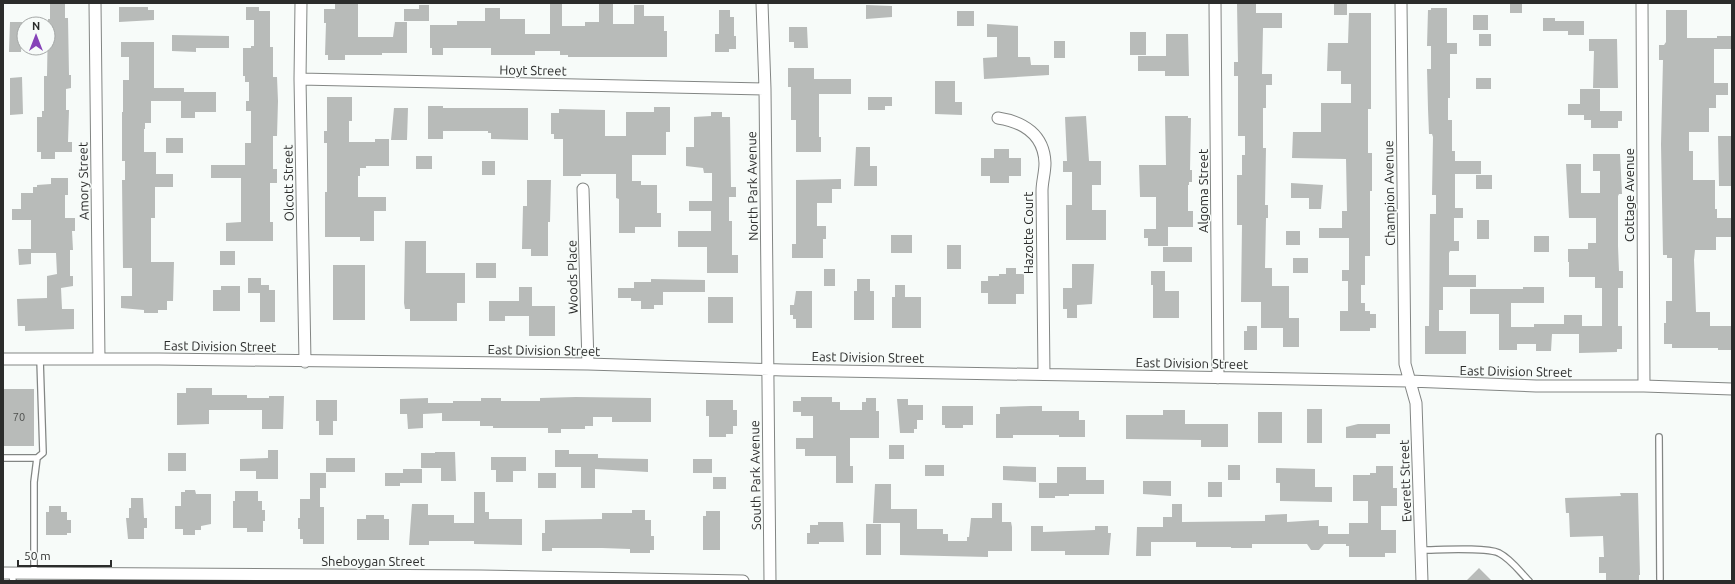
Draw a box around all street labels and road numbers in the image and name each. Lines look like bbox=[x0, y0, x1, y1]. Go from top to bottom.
street label: Hoyt Street bbox=[499, 62, 567, 78]
street label: North Park Avenue bbox=[744, 131, 760, 241]
street label: Champion Avenue bbox=[1381, 140, 1397, 246]
street label: Amory Street bbox=[75, 142, 91, 220]
street label: Olcott Street bbox=[280, 145, 296, 221]
street label: Cottage Avenue bbox=[1622, 148, 1636, 242]
street label: Algoma Street bbox=[1196, 149, 1210, 233]
street label: Hazotte Court bbox=[1021, 192, 1035, 274]
street label: Woods Place bbox=[564, 240, 580, 314]
street label: East Division Street bbox=[164, 338, 276, 354]
street label: East Division Street bbox=[488, 342, 600, 358]
street label: East Division Street bbox=[812, 349, 924, 365]
street label: East Division Street bbox=[1136, 355, 1248, 371]
street label: East Division Street bbox=[1460, 363, 1572, 379]
street label: South Park Avenue bbox=[747, 420, 763, 530]
street label: Everett Street bbox=[1397, 440, 1413, 522]
street label: Sheboygan Street bbox=[321, 554, 425, 568]

